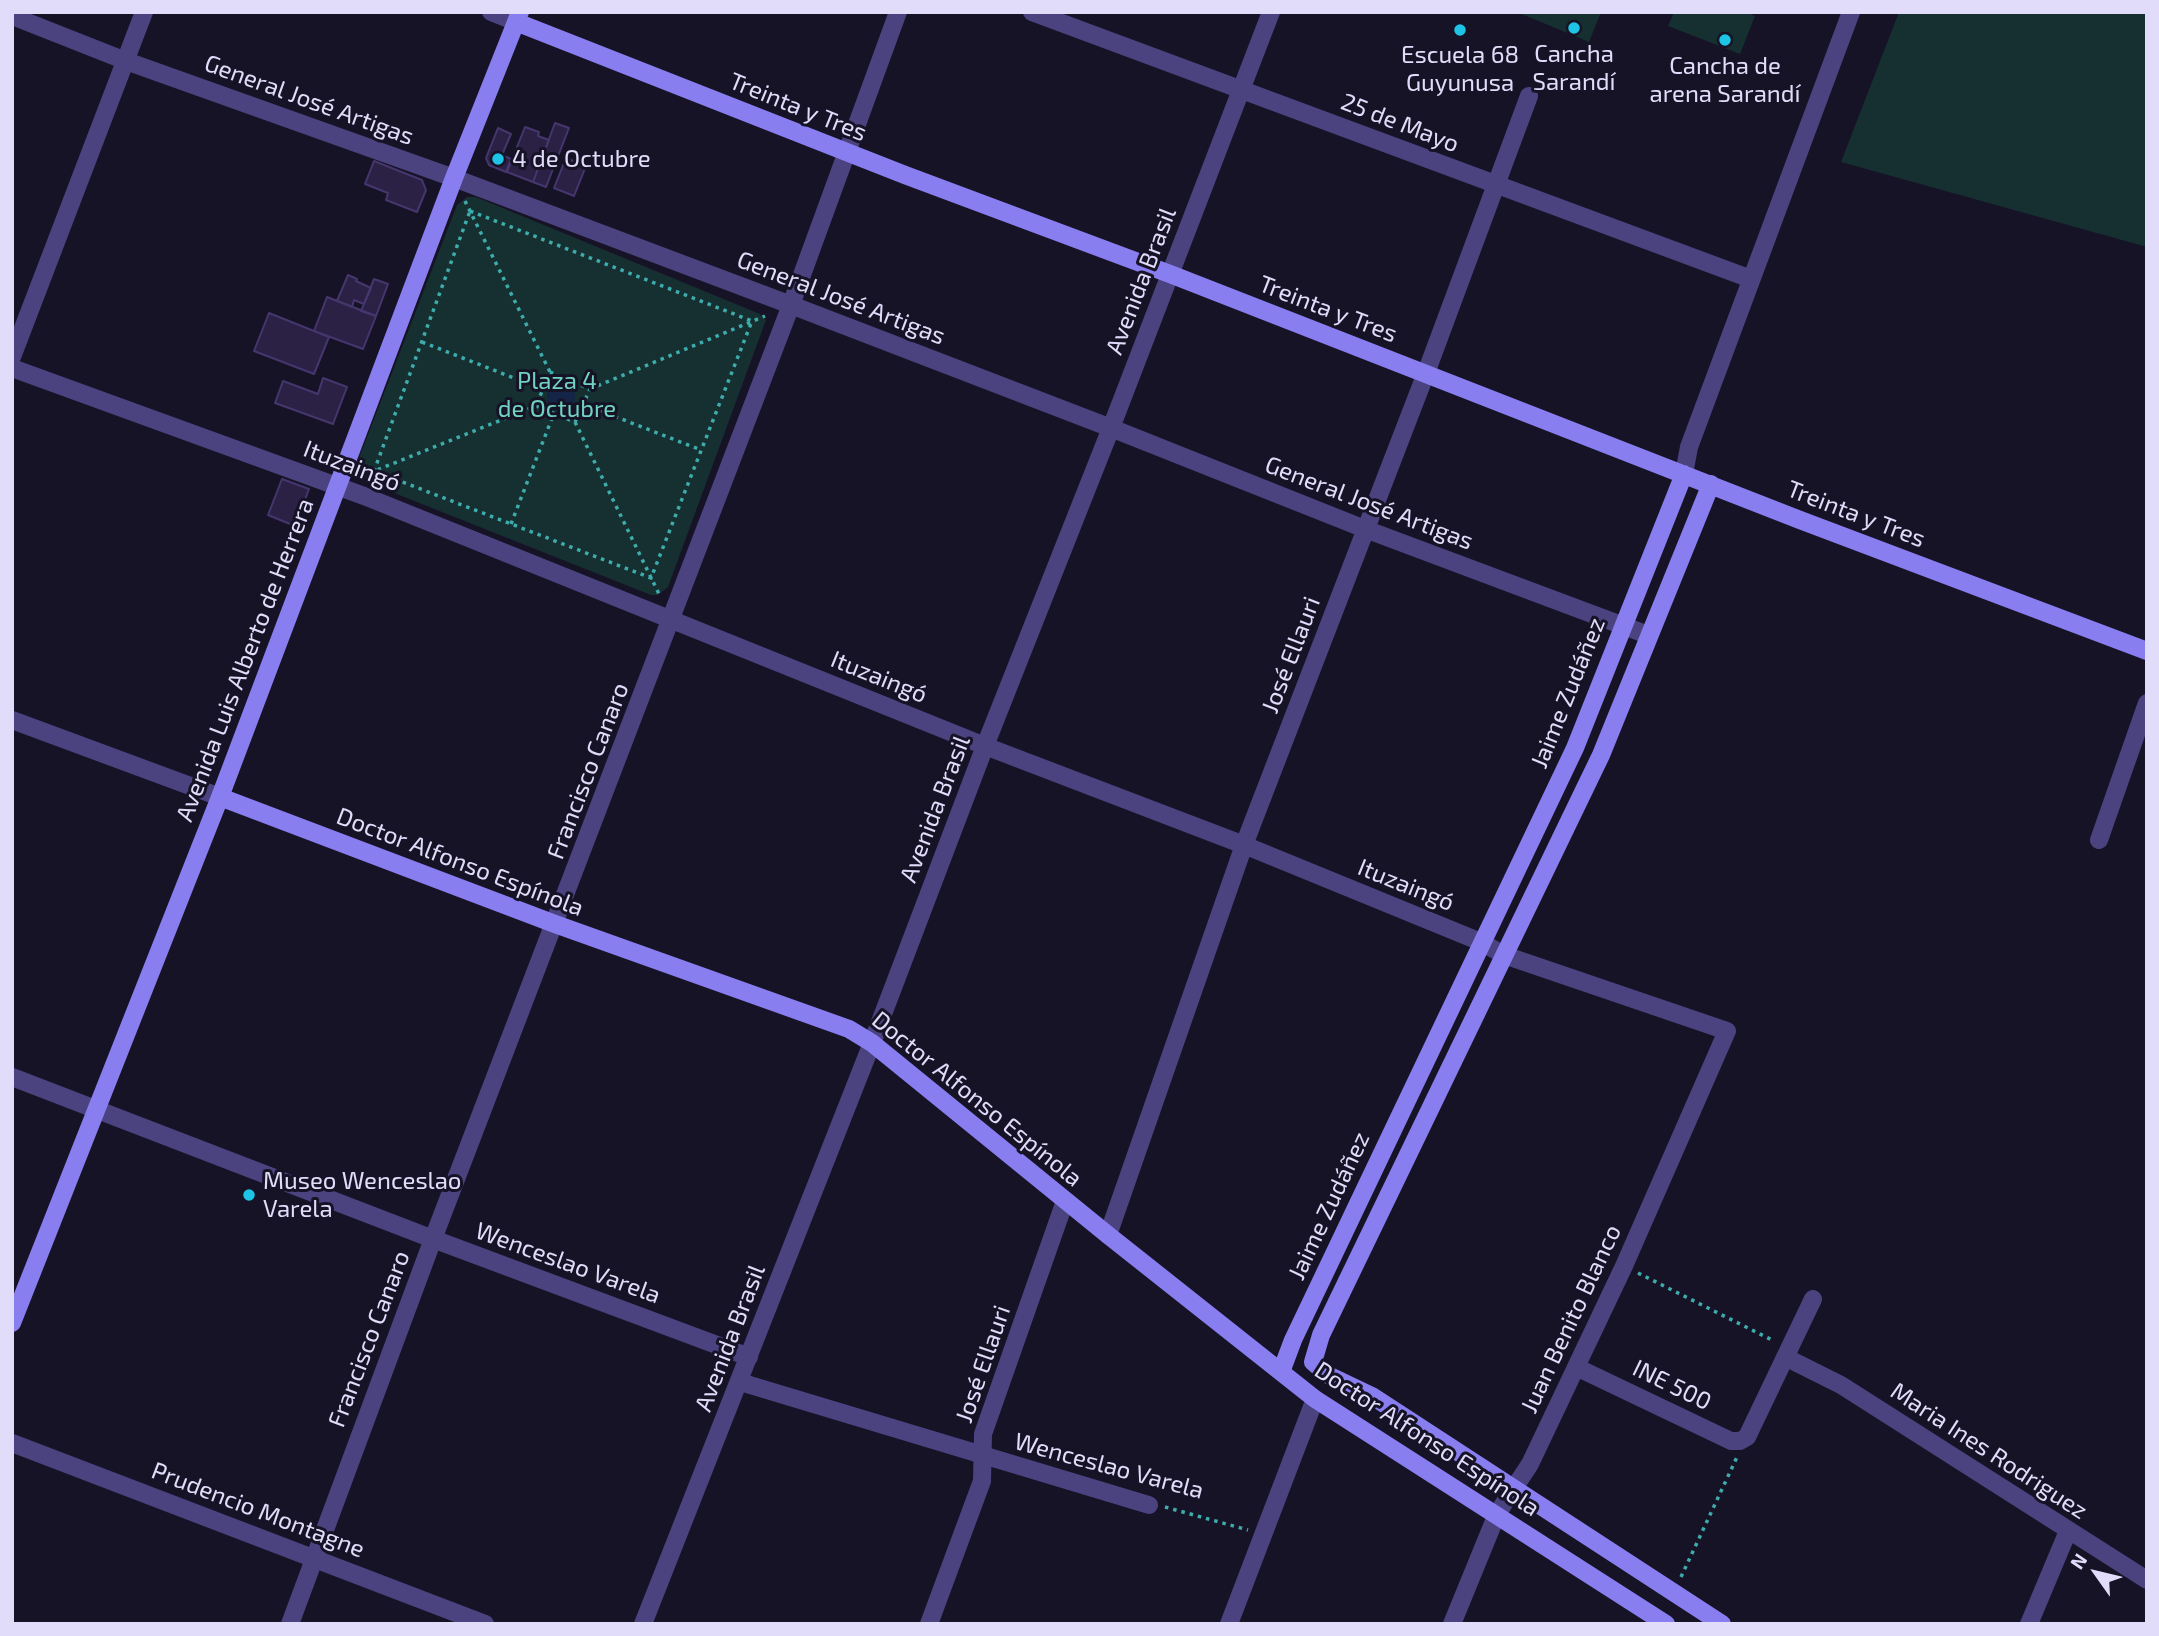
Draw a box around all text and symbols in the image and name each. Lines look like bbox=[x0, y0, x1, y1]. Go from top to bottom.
marker: Cancha Sarandí bbox=[1566, 20, 1582, 36]
marker: Escuela 68 Guyunusa bbox=[1452, 22, 1468, 38]
marker: Cancha de arena Sarandí bbox=[1717, 32, 1733, 48]
place label: Cancha Sarandí bbox=[1532, 40, 1616, 96]
place label: Escuela 68 Guyunusa bbox=[1401, 41, 1519, 97]
street label: General José Artigas bbox=[200, 49, 418, 151]
place label: Cancha de arena Sarandí bbox=[1650, 52, 1800, 108]
street label: Treinta y Tres bbox=[725, 66, 871, 148]
street label: 25 de Mayo bbox=[1337, 87, 1463, 159]
place label: 4 de Octubre bbox=[512, 145, 651, 173]
marker: 4 de Octubre bbox=[490, 151, 506, 167]
street label: Avenida Brasil bbox=[1100, 203, 1182, 359]
street label: General José Artigas bbox=[733, 245, 949, 351]
street label: Treinta y Tres bbox=[1255, 269, 1401, 349]
park label: Plaza 4 de Octubre bbox=[498, 367, 616, 423]
street label: Ituzaingó bbox=[300, 434, 404, 498]
street label: General José Artigas bbox=[1261, 450, 1477, 556]
street label: Treinta y Tres bbox=[1783, 474, 1929, 554]
street label: Avenida Luis Alberto de Herrera bbox=[170, 494, 320, 826]
street label: José Ellauri bbox=[1256, 593, 1326, 717]
street label: Jaime Zudáñez bbox=[1525, 614, 1611, 772]
street label: Ituzaingó bbox=[827, 645, 931, 709]
street label: Francisco Canaro bbox=[541, 679, 635, 863]
street label: Avenida Brasil bbox=[894, 731, 976, 887]
street label: Doctor Alfonso Espínola bbox=[332, 802, 588, 922]
street label: Ituzaingó bbox=[1354, 853, 1458, 917]
street label: Doctor Alfonso Espínola bbox=[866, 1005, 1088, 1193]
street label: Jaime Zudáñez bbox=[1282, 1127, 1376, 1285]
place label: Museo Wenceslao Varela bbox=[263, 1167, 462, 1223]
marker: Museo Wenceslao Varela bbox=[241, 1187, 257, 1203]
street label: Wenceslao Varela bbox=[472, 1216, 664, 1310]
street label: Juan Benito Blanco bbox=[1515, 1220, 1627, 1418]
street label: Francisco Canaro bbox=[322, 1247, 416, 1431]
street label: Avenida Brasil bbox=[689, 1260, 771, 1416]
street label: José Ellauri bbox=[949, 1301, 1017, 1427]
street label: INE 500 bbox=[1628, 1354, 1716, 1416]
street label: Doctor Alfonso Espínola bbox=[1309, 1356, 1545, 1522]
street label: Maria Ines Rodriguez bbox=[1885, 1377, 2093, 1525]
street label: Wenceslao Varela bbox=[1011, 1427, 1207, 1505]
street label: Prudencio Montagne bbox=[147, 1456, 369, 1564]
north arrow bbox=[2061, 1538, 2131, 1608]
text: N bbox=[2065, 1549, 2092, 1573]

